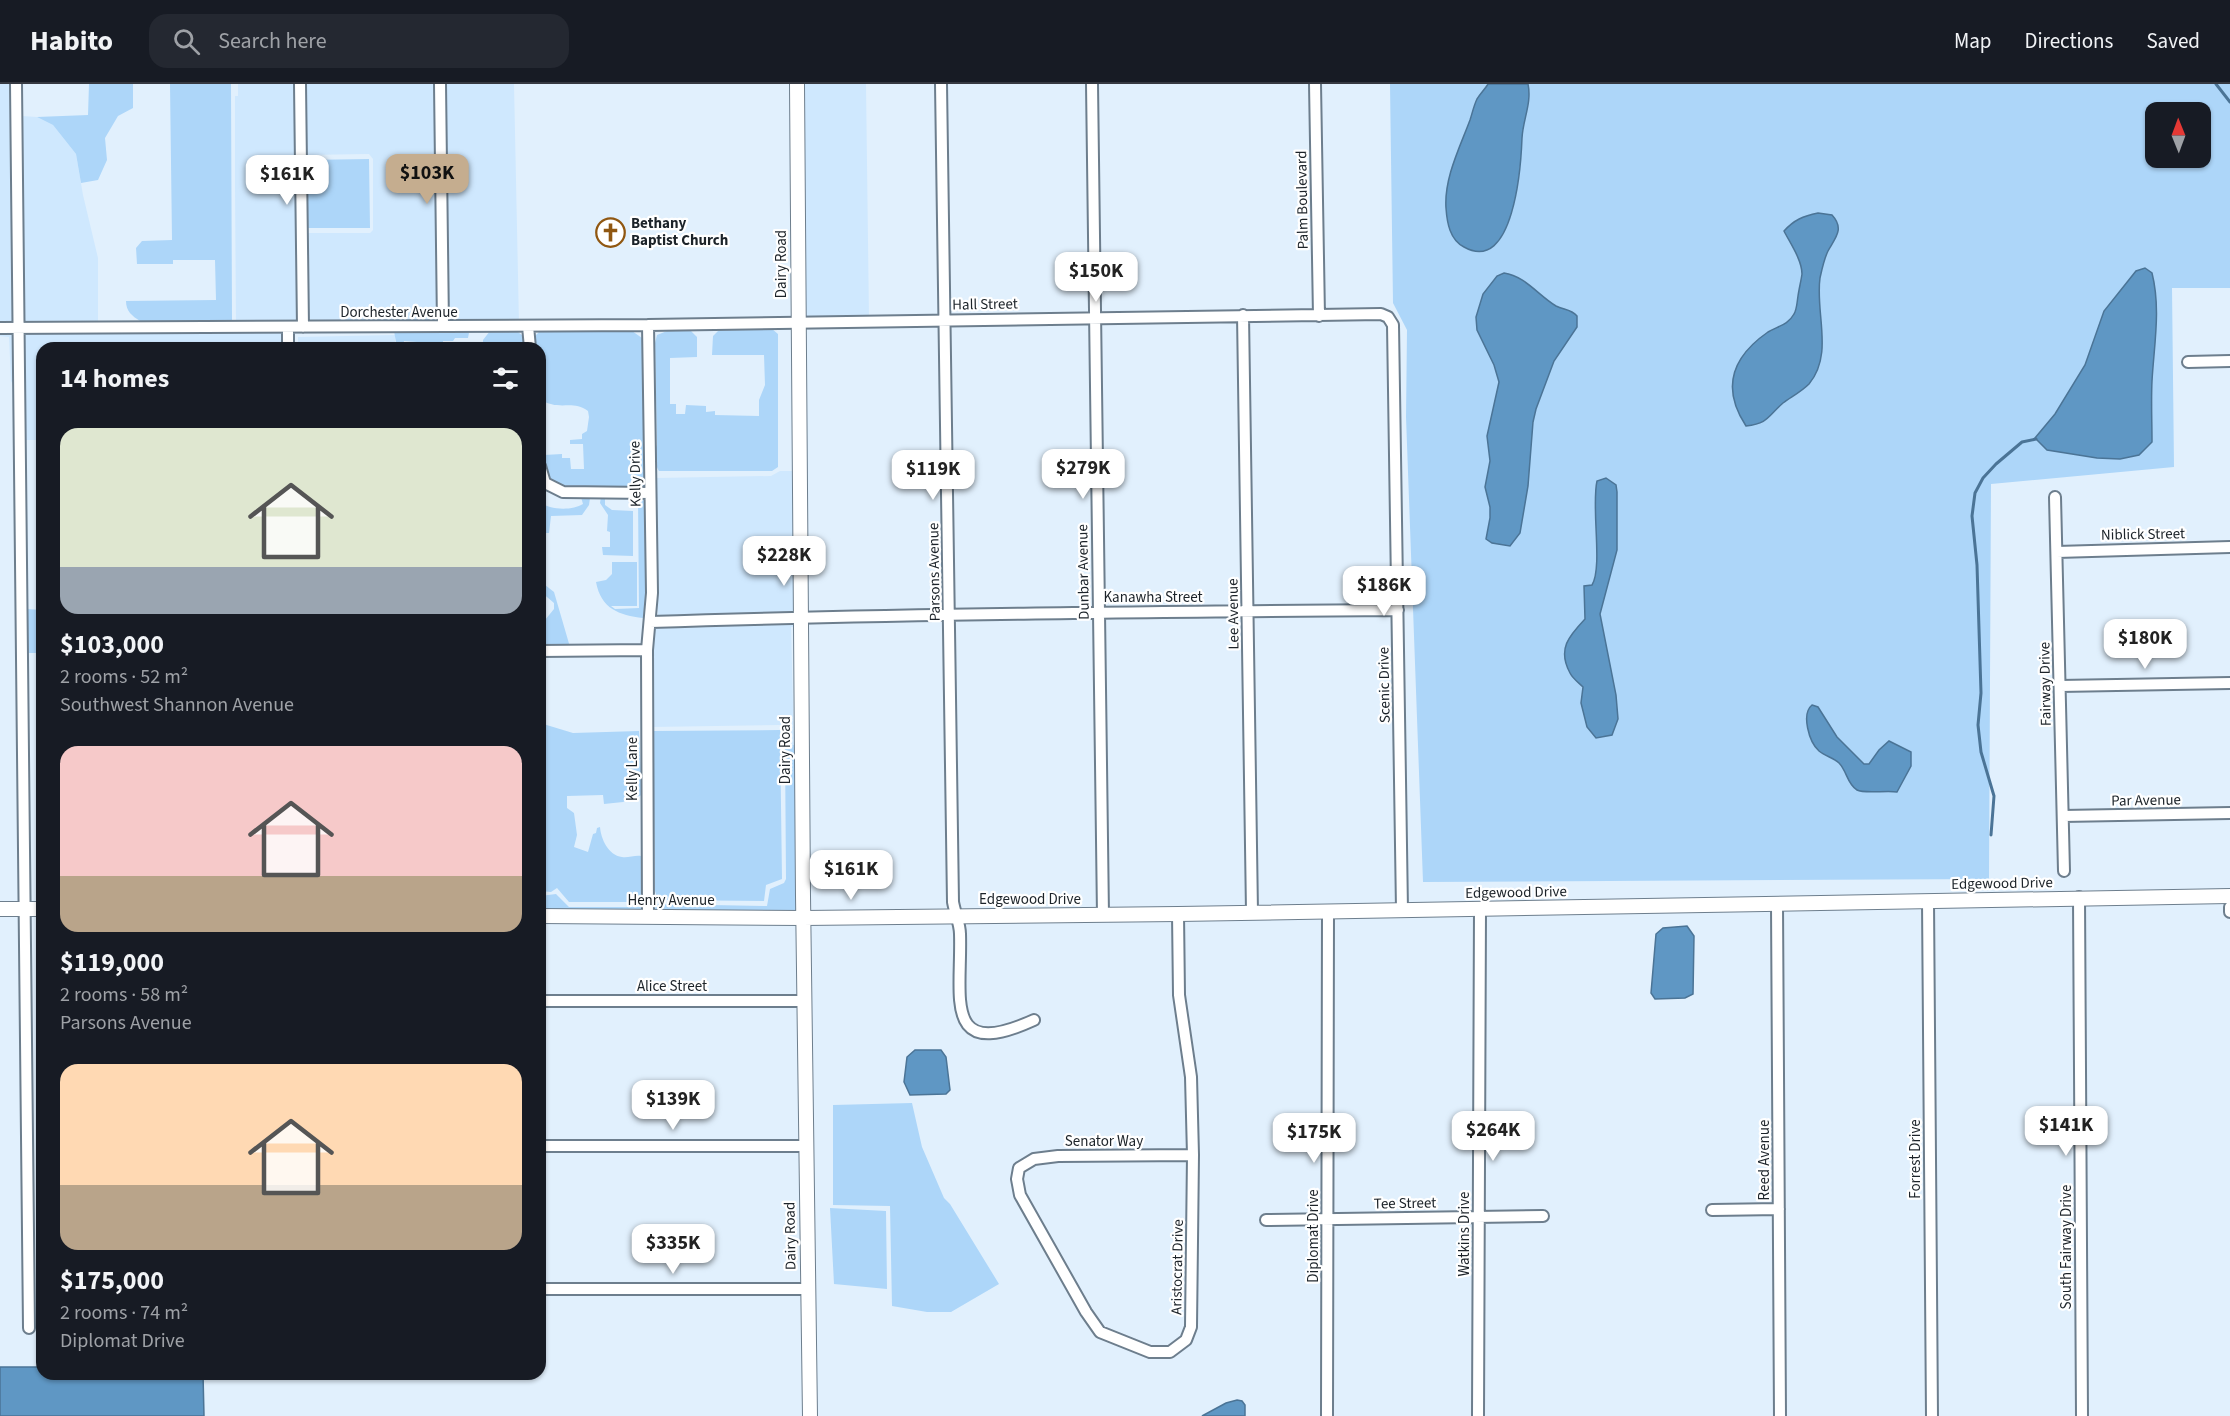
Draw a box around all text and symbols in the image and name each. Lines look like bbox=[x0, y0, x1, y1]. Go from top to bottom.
search box bbox=[149, 14, 569, 68]
text: Habito bbox=[30, 21, 113, 61]
icon: search bbox=[170, 25, 203, 58]
text: Search here bbox=[218, 25, 327, 57]
text: Map bbox=[1954, 26, 1992, 56]
text: Directions bbox=[2025, 26, 2113, 56]
text: Saved bbox=[2146, 26, 2200, 56]
north arrow bbox=[2145, 102, 2211, 168]
map controls bbox=[2145, 102, 2211, 168]
street label: Palm Boulevard bbox=[1291, 150, 1314, 250]
pin: $103K bbox=[385, 154, 469, 205]
pin: $161K bbox=[245, 155, 329, 206]
text: $103K bbox=[400, 159, 454, 187]
text: $161K bbox=[260, 160, 314, 188]
place label: Bethany Baptist Church bbox=[631, 213, 728, 251]
church icon: Bethany Baptist Church bbox=[594, 216, 626, 248]
street label: Dairy Road bbox=[771, 230, 792, 298]
pin: $150K bbox=[1054, 252, 1138, 303]
text: $150K bbox=[1069, 257, 1123, 285]
street label: Hall Street bbox=[952, 293, 1018, 316]
street label: Dorchester Avenue bbox=[340, 302, 458, 323]
text: 14 homes bbox=[60, 360, 169, 397]
icon: filters bbox=[489, 362, 522, 395]
street label: Kelly Drive bbox=[624, 441, 647, 507]
pin: $279K bbox=[1041, 449, 1125, 500]
pin: $119K bbox=[891, 450, 975, 501]
text: $279K bbox=[1056, 454, 1110, 482]
text: $119K bbox=[906, 455, 960, 483]
icon: home bbox=[237, 467, 345, 575]
street label: Parsons Avenue bbox=[923, 522, 946, 622]
street label: Niblick Street bbox=[2101, 523, 2185, 546]
street label: Dunbar Avenue bbox=[1072, 524, 1095, 620]
pin: $228K bbox=[742, 536, 826, 587]
text: $228K bbox=[757, 541, 811, 569]
pin: $186K bbox=[1342, 566, 1426, 617]
text: $186K bbox=[1357, 571, 1411, 599]
street label: Lee Avenue bbox=[1222, 578, 1245, 650]
street label: Kanawha Street bbox=[1103, 587, 1203, 608]
pin: $180K bbox=[2103, 619, 2187, 670]
text: $180K bbox=[2118, 624, 2172, 652]
text: $103,000 bbox=[60, 626, 164, 663]
street label: Fairway Drive bbox=[2034, 642, 2057, 726]
street label: Scenic Drive bbox=[1373, 647, 1396, 723]
text: 2 rooms · 52 m² bbox=[60, 663, 188, 691]
text: Southwest Shannon Avenue bbox=[60, 691, 294, 719]
street label: Dairy Road bbox=[775, 716, 796, 784]
street label: Kelly Lane bbox=[622, 737, 643, 801]
icon: home bbox=[237, 785, 345, 893]
street label: Par Avenue bbox=[2111, 789, 2181, 812]
pin: $161K bbox=[809, 850, 893, 901]
text: $161K bbox=[824, 855, 878, 883]
street label: Edgewood Drive bbox=[1951, 872, 2053, 895]
street label: Edgewood Drive bbox=[1465, 881, 1567, 904]
street label: Edgewood Drive bbox=[979, 889, 1081, 910]
street label: Henry Avenue bbox=[627, 890, 715, 911]
text: $119,000 bbox=[60, 944, 164, 981]
street label: Alice Street bbox=[637, 976, 707, 997]
text: 2 rooms · 58 m² bbox=[60, 981, 188, 1009]
text: Parsons Avenue bbox=[60, 1009, 192, 1037]
pin: $139K bbox=[631, 1080, 715, 1131]
text: $139K bbox=[646, 1085, 700, 1113]
icon: home bbox=[237, 1103, 345, 1211]
pin: $141K bbox=[2024, 1106, 2108, 1157]
pin: $264K bbox=[1451, 1111, 1535, 1162]
text: $141K bbox=[2039, 1111, 2093, 1139]
pin: $175K bbox=[1272, 1113, 1356, 1164]
text: $264K bbox=[1466, 1116, 1520, 1144]
text: $175K bbox=[1287, 1118, 1341, 1146]
street label: Forrest Drive bbox=[1905, 1119, 1926, 1199]
street label: Reed Avenue bbox=[1754, 1120, 1775, 1200]
street label: Senator Way bbox=[1065, 1131, 1143, 1152]
street label: South Fairway Drive bbox=[2056, 1185, 2077, 1309]
street label: Diplomat Drive bbox=[1303, 1189, 1324, 1283]
street label: Watkins Drive bbox=[1454, 1191, 1475, 1277]
street label: Tee Street bbox=[1374, 1192, 1436, 1215]
street label: Dairy Road bbox=[779, 1202, 802, 1270]
street label: Aristocrat Drive bbox=[1166, 1219, 1189, 1315]
pin: $335K bbox=[631, 1224, 715, 1275]
text: $335K bbox=[646, 1229, 700, 1257]
text: $175,000 bbox=[60, 1262, 164, 1299]
text: 2 rooms · 74 m² bbox=[60, 1299, 188, 1327]
text: Diplomat Drive bbox=[60, 1327, 185, 1355]

